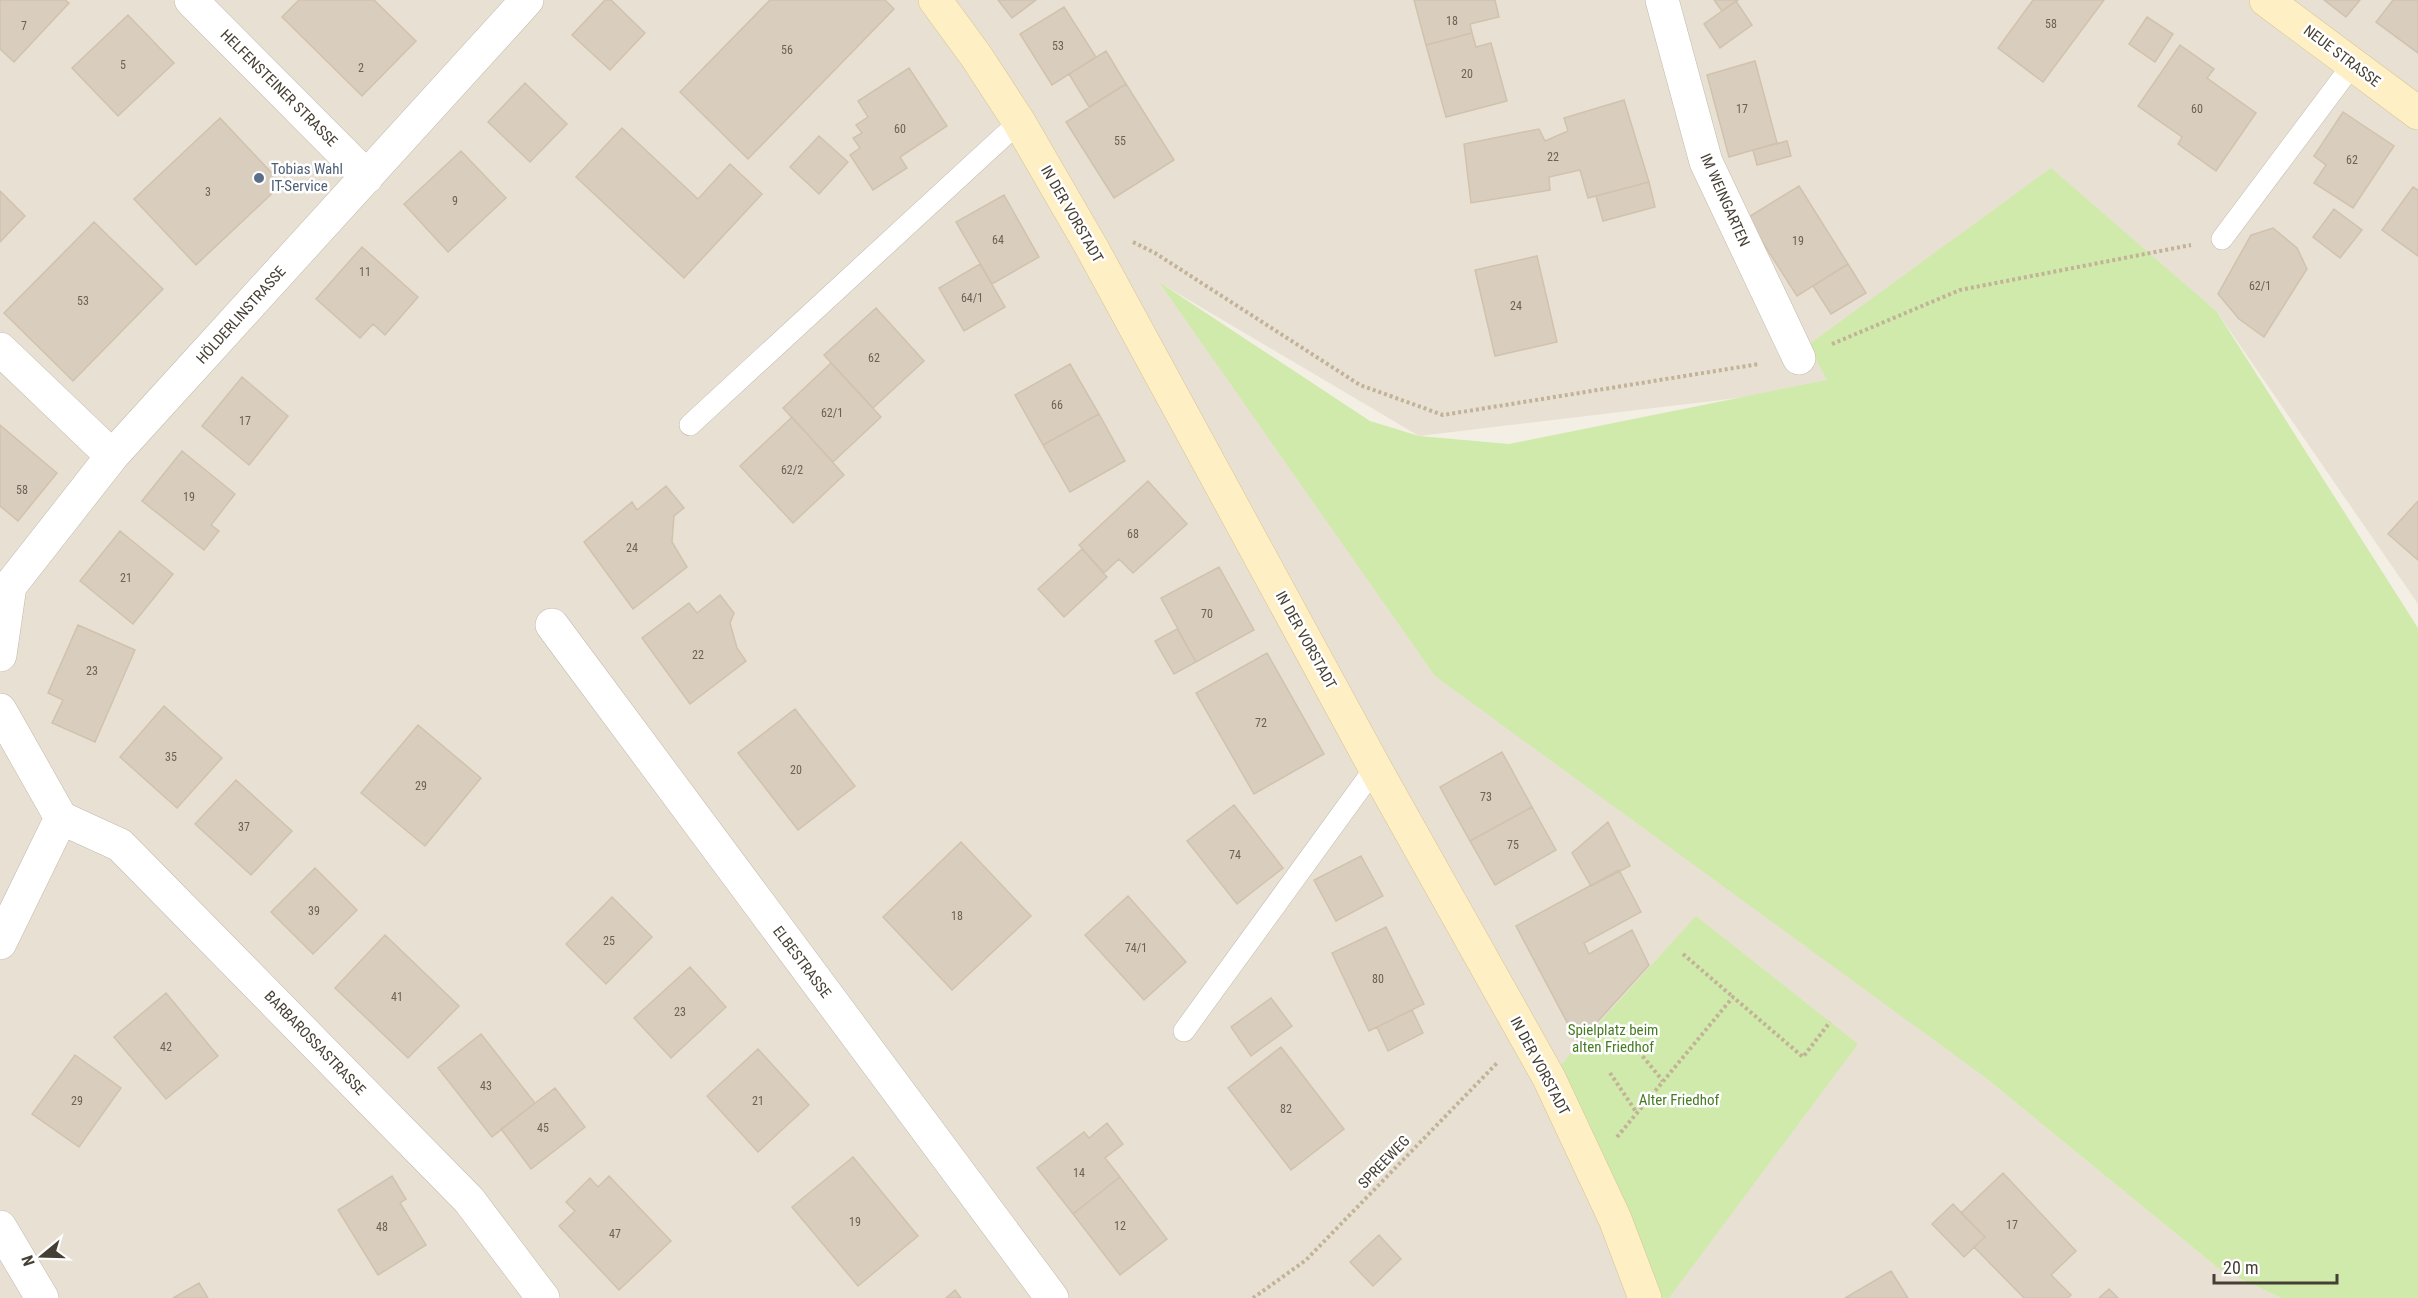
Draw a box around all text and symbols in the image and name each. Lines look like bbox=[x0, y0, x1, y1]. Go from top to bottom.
house number: 18 bbox=[1446, 14, 1458, 28]
house number: 58 bbox=[2045, 17, 2057, 31]
house number: 7 bbox=[21, 19, 27, 33]
street label: NEUE STRASSE bbox=[2300, 21, 2384, 91]
street label: HELFENSTEINER STRASSE bbox=[217, 26, 341, 150]
house number: 53 bbox=[1052, 39, 1064, 53]
house number: 56 bbox=[781, 43, 793, 57]
house number: 5 bbox=[120, 58, 126, 72]
house number: 2 bbox=[358, 61, 364, 75]
house number: 20 bbox=[1461, 67, 1473, 81]
house number: 17 bbox=[1736, 102, 1748, 116]
house number: 60 bbox=[2191, 102, 2203, 116]
house number: 60 bbox=[894, 122, 906, 136]
house number: 55 bbox=[1114, 134, 1126, 148]
house number: 22 bbox=[1547, 150, 1559, 164]
street label: IM WEINGARTEN bbox=[1696, 151, 1754, 249]
house number: 62 bbox=[2346, 153, 2358, 167]
place label: Tobias Wahl IT-Service bbox=[271, 160, 343, 195]
street label: IN DER VORSTADT bbox=[1037, 162, 1107, 266]
marker: Tobias Wahl IT-Service bbox=[252, 171, 266, 185]
house number: 3 bbox=[205, 185, 211, 199]
house number: 9 bbox=[452, 194, 458, 208]
house number: 64 bbox=[992, 233, 1004, 247]
house number: 19 bbox=[1792, 234, 1804, 248]
street label: HÖLDERLINSTRASSE bbox=[193, 263, 289, 367]
house number: 11 bbox=[359, 265, 371, 279]
house number: 62/1 bbox=[2249, 279, 2271, 293]
house number: 64/1 bbox=[961, 291, 983, 305]
house number: 53 bbox=[77, 294, 89, 308]
house number: 24 bbox=[1510, 299, 1522, 313]
house number: 62 bbox=[868, 351, 880, 365]
house number: 66 bbox=[1051, 398, 1063, 412]
house number: 62/1 bbox=[821, 406, 843, 420]
house number: 17 bbox=[239, 414, 251, 428]
house number: 62/2 bbox=[781, 463, 803, 477]
house number: 58 bbox=[16, 483, 28, 497]
house number: 19 bbox=[183, 490, 195, 504]
house number: 68 bbox=[1127, 527, 1139, 541]
house number: 24 bbox=[626, 541, 638, 555]
house number: 21 bbox=[120, 571, 132, 585]
street label: IN DER VORSTADT bbox=[1272, 588, 1340, 692]
house number: 70 bbox=[1201, 607, 1213, 621]
house number: 22 bbox=[692, 648, 704, 662]
house number: 23 bbox=[86, 664, 98, 678]
house number: 72 bbox=[1255, 716, 1267, 730]
house number: 35 bbox=[165, 750, 177, 764]
house number: 20 bbox=[790, 763, 802, 777]
house number: 29 bbox=[415, 779, 427, 793]
house number: 73 bbox=[1480, 790, 1492, 804]
house number: 37 bbox=[238, 820, 250, 834]
house number: 75 bbox=[1507, 838, 1519, 852]
house number: 74 bbox=[1229, 848, 1241, 862]
house number: 39 bbox=[308, 904, 320, 918]
house number: 18 bbox=[951, 909, 963, 923]
street label: ELBESTRASSE bbox=[769, 922, 835, 1002]
house number: 25 bbox=[603, 934, 615, 948]
house number: 74/1 bbox=[1125, 941, 1147, 955]
house number: 80 bbox=[1372, 972, 1384, 986]
street label: BARBAROSSASTRASSE bbox=[261, 987, 369, 1099]
house number: 41 bbox=[391, 990, 403, 1004]
house number: 23 bbox=[674, 1005, 686, 1019]
street label: IN DER VORSTADT bbox=[1506, 1014, 1574, 1119]
park label: Spielplatz beim alten Friedhof bbox=[1568, 1021, 1658, 1056]
house number: 42 bbox=[160, 1040, 172, 1054]
house number: 43 bbox=[480, 1079, 492, 1093]
park label: Alter Friedhof bbox=[1639, 1091, 1720, 1109]
house number: 29 bbox=[71, 1094, 83, 1108]
house number: 21 bbox=[752, 1094, 764, 1108]
house number: 82 bbox=[1280, 1102, 1292, 1116]
house number: 45 bbox=[537, 1121, 549, 1135]
street label: SPREEWEG bbox=[1354, 1132, 1414, 1192]
house number: 14 bbox=[1073, 1166, 1085, 1180]
house number: 19 bbox=[849, 1215, 861, 1229]
house number: 17 bbox=[2006, 1218, 2018, 1232]
house number: 12 bbox=[1114, 1219, 1126, 1233]
house number: 48 bbox=[376, 1220, 388, 1234]
north arrow bbox=[12, 1226, 72, 1286]
house number: 47 bbox=[609, 1227, 621, 1241]
scale bar bbox=[2214, 1247, 2337, 1285]
text: N bbox=[18, 1253, 39, 1268]
text: 20 m bbox=[2223, 1257, 2258, 1278]

